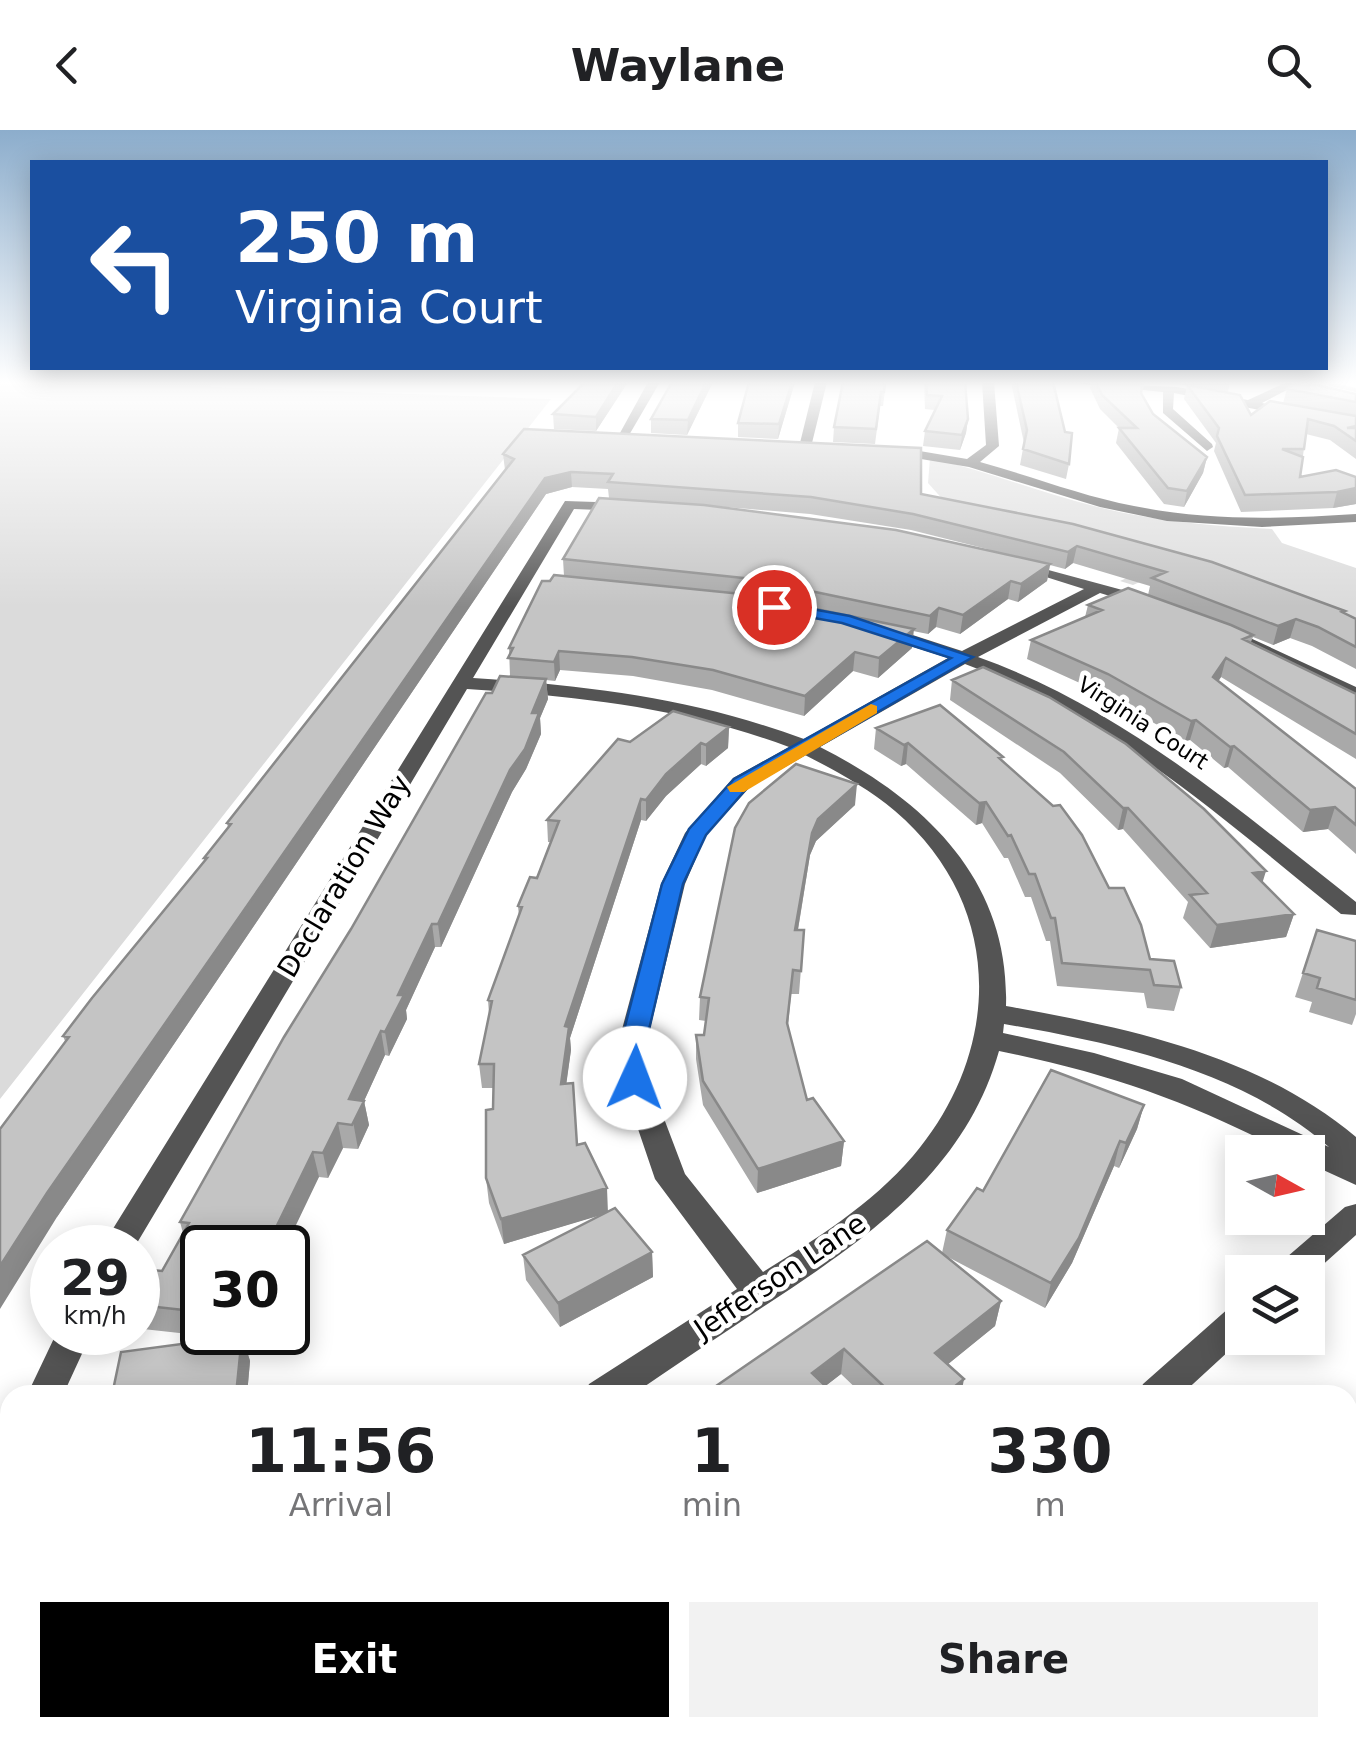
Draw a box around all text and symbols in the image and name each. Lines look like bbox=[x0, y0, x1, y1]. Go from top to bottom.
icon: back bbox=[40, 38, 95, 93]
icon: search bbox=[1261, 38, 1316, 93]
text: Waylane bbox=[571, 39, 785, 92]
text: 250 m bbox=[235, 197, 478, 279]
icon: left bbox=[70, 200, 200, 330]
text: Virginia Court bbox=[235, 281, 543, 334]
pin bbox=[732, 565, 817, 650]
icon: arrive bbox=[747, 580, 802, 635]
street label: Virginia Court bbox=[1073, 672, 1213, 775]
street label: Declaration Way bbox=[271, 769, 417, 983]
position arrow bbox=[583, 1026, 687, 1130]
north arrow bbox=[1225, 1135, 1325, 1235]
map controls bbox=[1225, 1135, 1325, 1355]
street label: Jefferson Lane bbox=[686, 1207, 872, 1347]
speed limit sign: 30 bbox=[180, 1225, 310, 1355]
text: 29 bbox=[60, 1249, 130, 1307]
button: layers bbox=[1225, 1255, 1325, 1355]
text: km/h bbox=[63, 1301, 127, 1330]
text: 11:56 bbox=[245, 1416, 436, 1486]
text: 1 bbox=[691, 1416, 733, 1486]
text: 330 bbox=[987, 1416, 1113, 1486]
text: Arrival bbox=[289, 1486, 393, 1524]
text: min bbox=[682, 1486, 742, 1524]
text: m bbox=[1034, 1486, 1066, 1524]
button: Exit bbox=[40, 1602, 669, 1717]
button: Share bbox=[689, 1602, 1318, 1717]

